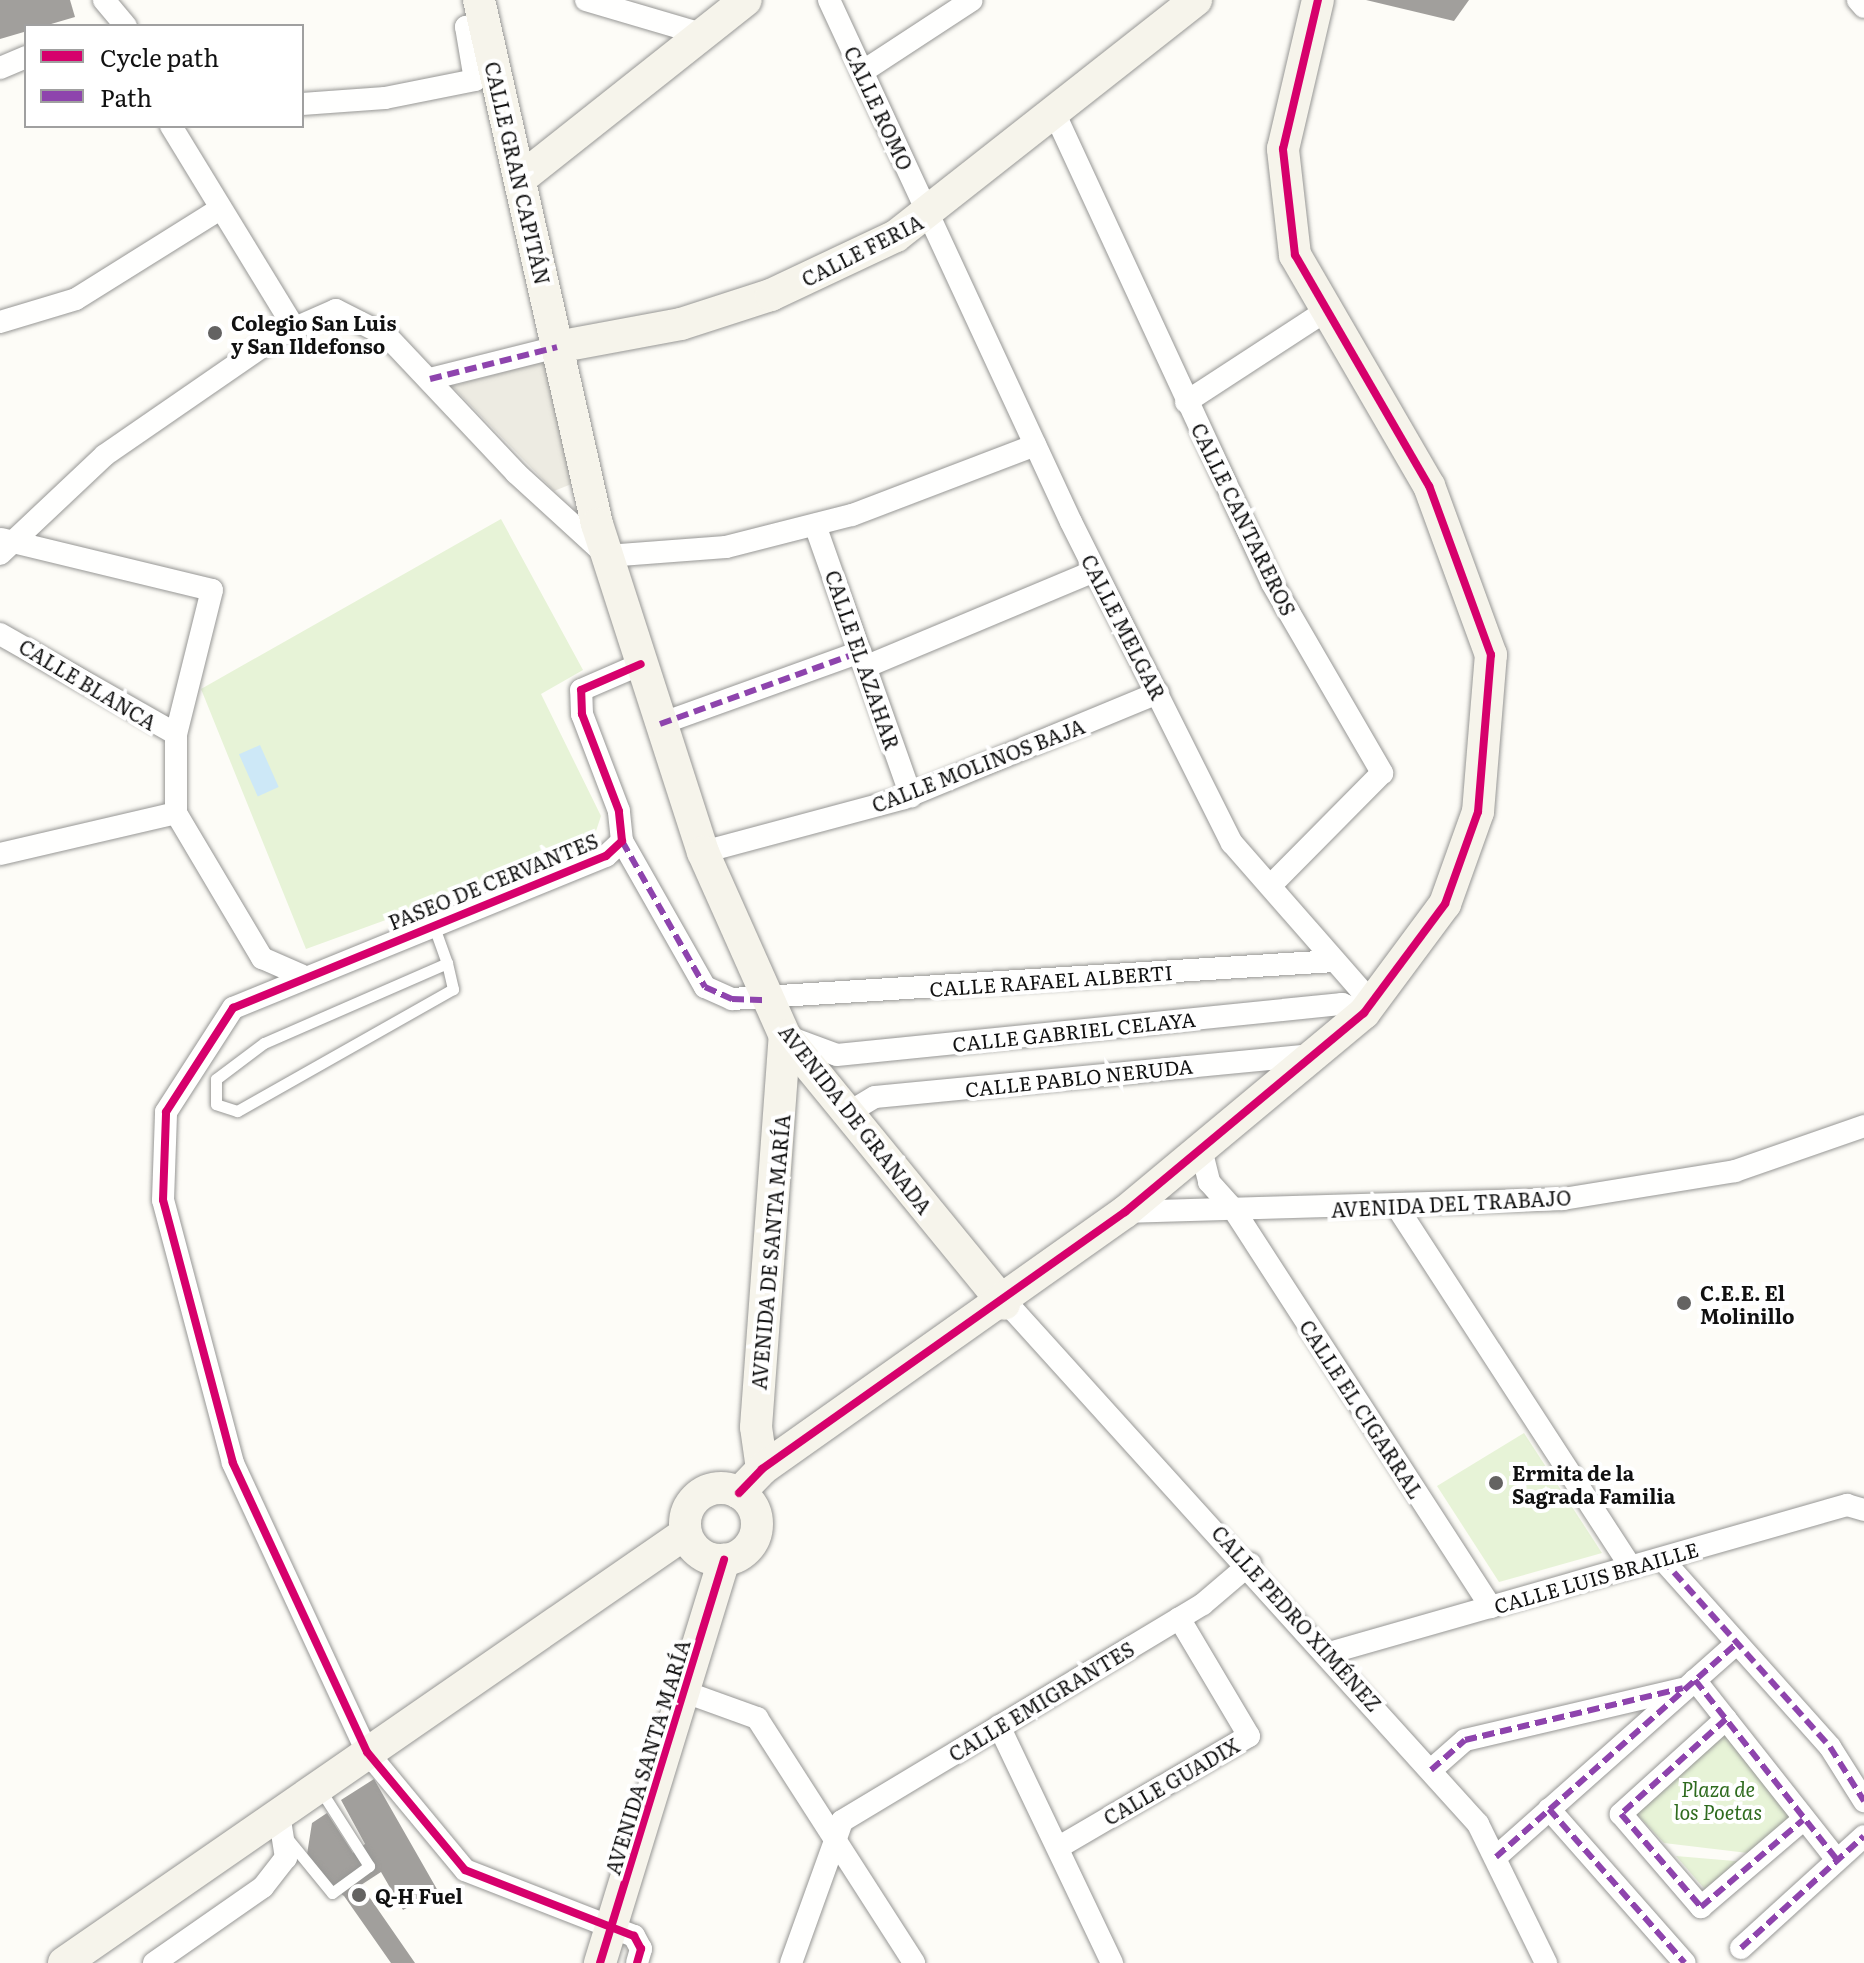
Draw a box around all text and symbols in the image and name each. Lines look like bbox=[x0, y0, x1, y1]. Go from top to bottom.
legend bbox=[24, 24, 304, 128]
text: Cycle path bbox=[100, 39, 219, 74]
street label: CALLE ROMO bbox=[840, 42, 918, 174]
street label: CALLE GRAN CAPITÁN bbox=[481, 59, 555, 287]
text: Path bbox=[100, 79, 152, 114]
street label: CALLE FERIA bbox=[797, 209, 927, 291]
place label: Colegio San Luis y San Ildefonso bbox=[231, 310, 396, 357]
marker: Colegio San Luis y San Ildefonso bbox=[206, 324, 224, 342]
street label: CALLE CANTAREROS bbox=[1187, 419, 1301, 619]
street label: CALLE MELGAR bbox=[1077, 550, 1171, 704]
street label: CALLE EL AZAHAR bbox=[821, 567, 905, 753]
street label: CALLE BLANCA bbox=[15, 634, 161, 734]
street label: CALLE MOLINOS BAJA bbox=[868, 713, 1088, 817]
street label: PASEO DE CERVANTES bbox=[385, 828, 601, 934]
street label: CALLE RAFAEL ALBERTI bbox=[929, 960, 1173, 1000]
street label: CALLE GABRIEL CELAYA bbox=[951, 1006, 1197, 1056]
street label: AVENIDA DE GRANADA bbox=[775, 1020, 937, 1218]
street label: CALLE PABLO NERUDA bbox=[964, 1053, 1194, 1101]
street label: AVENIDA DE SANTA MARÍA bbox=[746, 1113, 794, 1391]
street label: AVENIDA DEL TRABAJO bbox=[1330, 1185, 1572, 1221]
place label: C.E.E. El Molinillo bbox=[1700, 1280, 1794, 1327]
marker: C.E.E. El Molinillo bbox=[1675, 1294, 1693, 1312]
street label: CALLE EL CIGARRAL bbox=[1295, 1315, 1429, 1503]
place label: Ermita de la Sagrada Familia bbox=[1512, 1460, 1675, 1507]
marker: Ermita de la Sagrada Familia bbox=[1487, 1474, 1505, 1492]
street label: CALLE PEDRO XIMÉNEZ bbox=[1207, 1520, 1387, 1716]
street label: CALLE LUIS BRAILLE bbox=[1491, 1536, 1701, 1618]
street label: CALLE EMIGRANTES bbox=[944, 1636, 1138, 1766]
street label: AVENIDA SANTA MARÍA bbox=[600, 1637, 694, 1877]
street label: CALLE GUADIX bbox=[1099, 1732, 1243, 1830]
park label: Plaza de los Poetas bbox=[1674, 1777, 1762, 1824]
place label: Q-H Fuel bbox=[375, 1883, 463, 1907]
marker: Q-H Fuel bbox=[350, 1886, 368, 1904]

